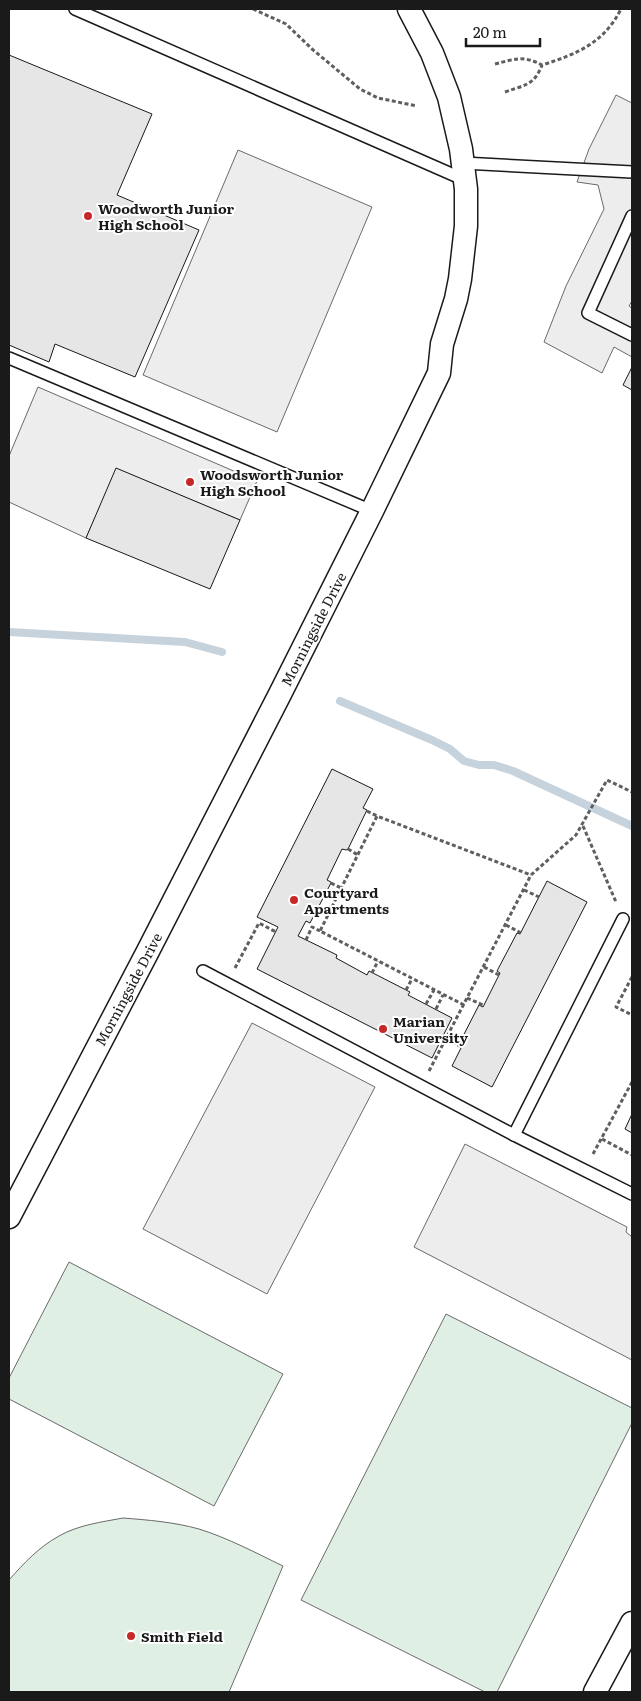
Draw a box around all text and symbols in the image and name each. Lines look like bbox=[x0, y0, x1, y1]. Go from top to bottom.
scale bar bbox=[466, 15, 540, 47]
text: 20 m bbox=[473, 20, 507, 43]
place label: Woodworth Junior High School bbox=[98, 198, 235, 234]
marker: Woodworth Junior High School bbox=[82, 210, 94, 222]
place label: Woodsworth Junior High School bbox=[200, 464, 344, 500]
marker: Woodsworth Junior High School bbox=[184, 476, 196, 488]
street label: Morningside Drive bbox=[276, 569, 350, 689]
place label: Courtyard Apartments bbox=[304, 882, 389, 918]
marker: Courtyard Apartments bbox=[288, 894, 300, 906]
street label: Morningside Drive bbox=[90, 929, 166, 1049]
place label: Marian University bbox=[393, 1011, 469, 1047]
marker: Marian University bbox=[377, 1023, 389, 1035]
place label: Smith Field bbox=[141, 1626, 223, 1646]
marker: Smith Field bbox=[125, 1630, 137, 1642]

